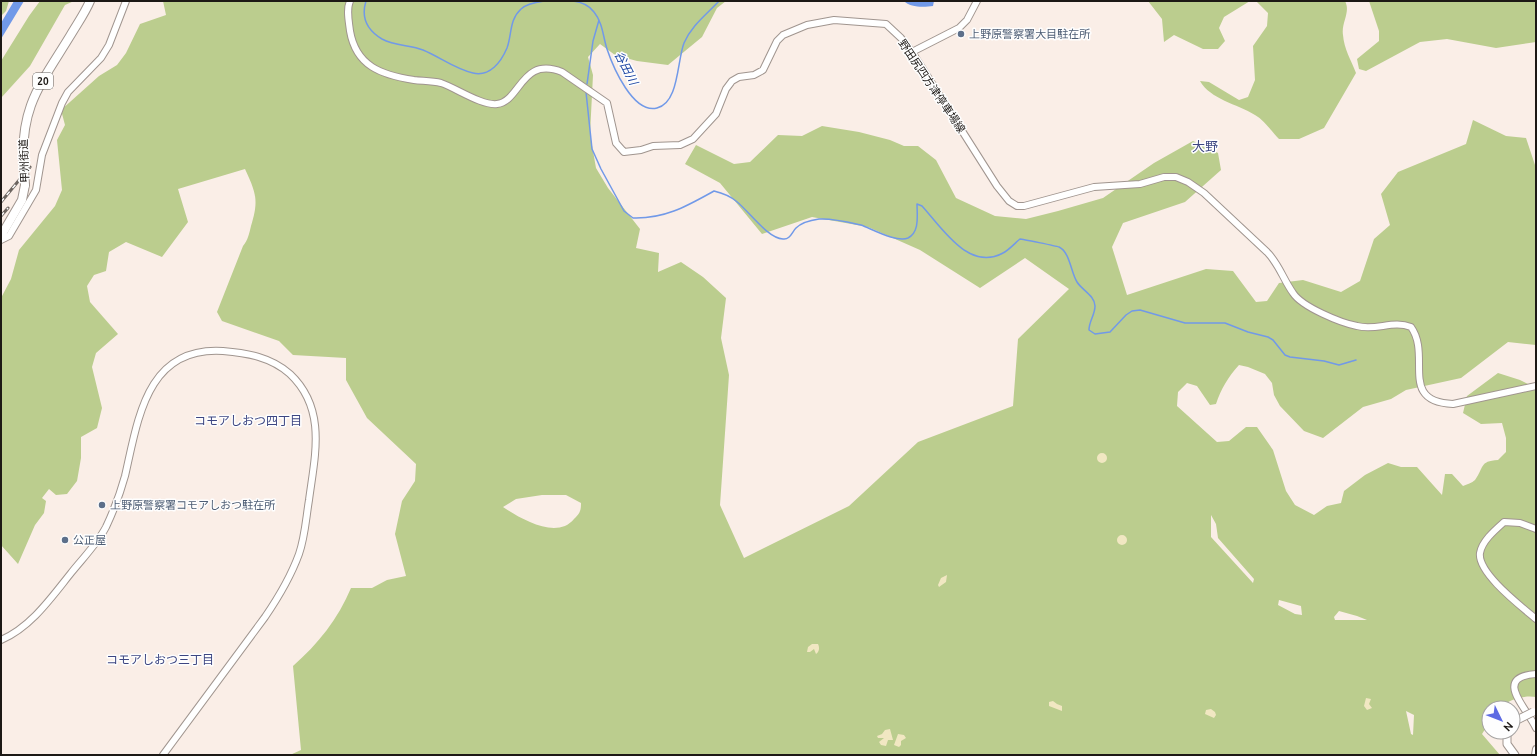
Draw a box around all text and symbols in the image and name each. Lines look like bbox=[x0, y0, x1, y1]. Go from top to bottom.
place label: 上野原警察署大目駐在所 bbox=[969, 28, 1091, 40]
marker: 上野原警察署大目駐在所 bbox=[956, 29, 966, 39]
street label: 野田尻四方津停車場線 bbox=[896, 37, 968, 135]
water label: 谷田川 bbox=[612, 49, 641, 89]
road number: 20 bbox=[33, 73, 53, 89]
street label: 甲州街道 bbox=[17, 139, 31, 183]
district label: 大野 bbox=[1192, 139, 1218, 153]
district label: コモアしおつ四丁目 bbox=[194, 414, 302, 427]
place label: 上野原警察署コモアしおつ駐在所 bbox=[110, 499, 276, 511]
marker: 上野原警察署コモアしおつ駐在所 bbox=[97, 500, 107, 510]
place label: 公正屋 bbox=[73, 534, 106, 546]
marker: 公正屋 bbox=[60, 535, 70, 545]
district label: コモアしおつ三丁目 bbox=[106, 653, 214, 666]
north arrow bbox=[1481, 700, 1521, 740]
text: N bbox=[1501, 720, 1516, 734]

